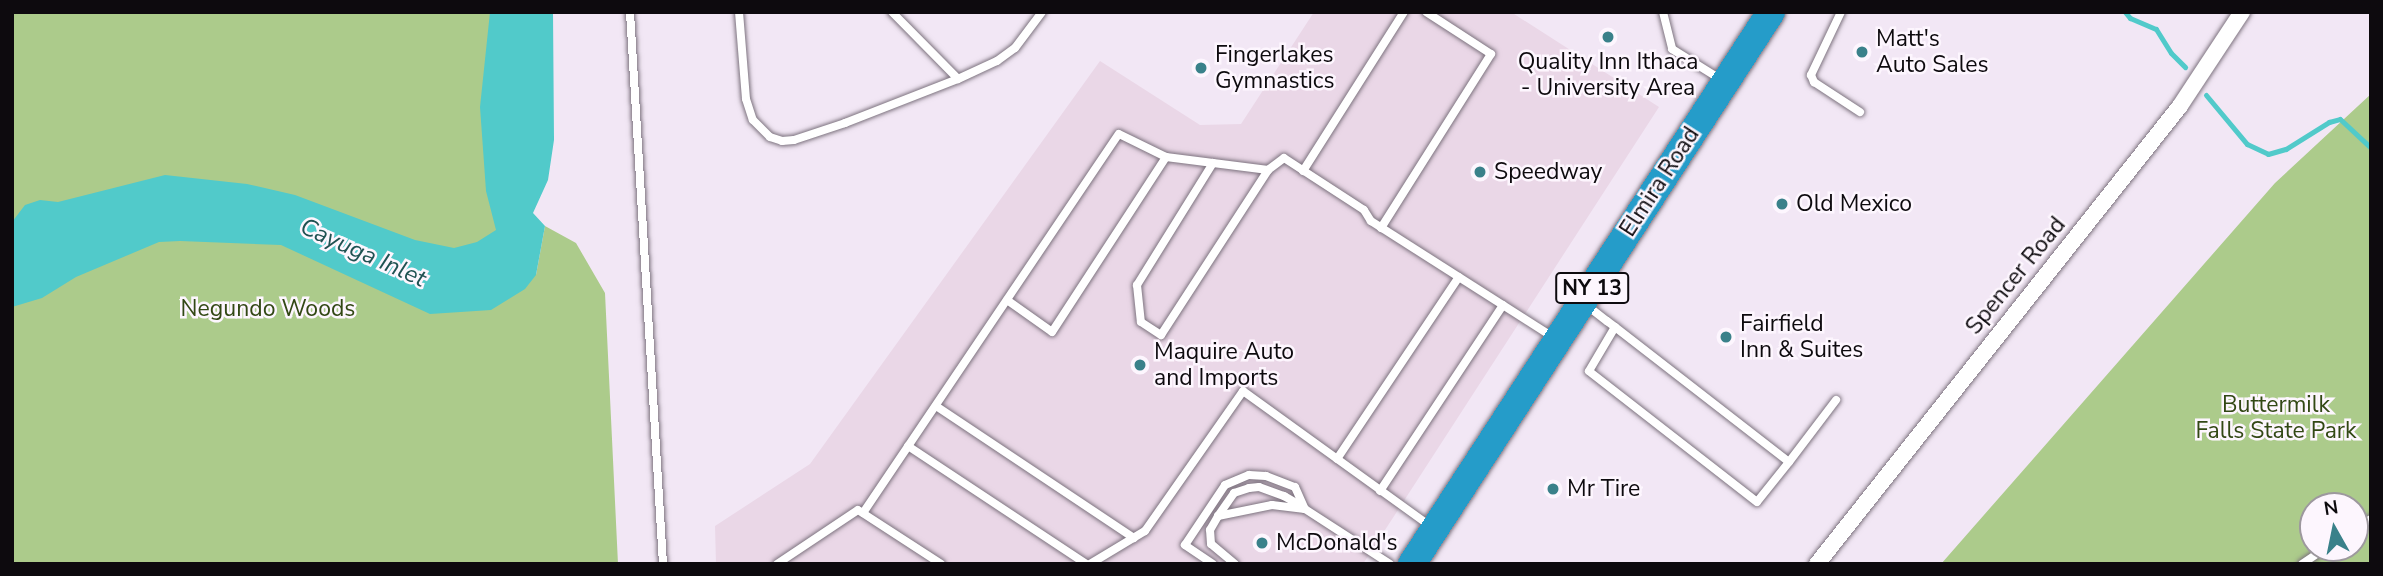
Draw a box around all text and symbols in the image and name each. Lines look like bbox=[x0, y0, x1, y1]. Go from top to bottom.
place label: Matt's Auto Sales bbox=[1876, 25, 1989, 79]
marker: Quality Inn Ithaca - University Area bbox=[1600, 29, 1616, 45]
place label: Fingerlakes Gymnastics bbox=[1215, 41, 1335, 95]
marker: Matt's Auto Sales bbox=[1854, 44, 1870, 60]
place label: Quality Inn Ithaca - University Area bbox=[1518, 48, 1698, 102]
marker: Fingerlakes Gymnastics bbox=[1193, 60, 1209, 76]
street label: Elmira Road bbox=[1614, 122, 1706, 242]
place label: Speedway bbox=[1494, 158, 1602, 186]
marker: Speedway bbox=[1472, 164, 1488, 180]
place label: Old Mexico bbox=[1796, 190, 1912, 218]
marker: Old Mexico bbox=[1774, 196, 1790, 212]
water label: Cayuga Inlet bbox=[295, 212, 431, 294]
street label: Spencer Road bbox=[1960, 212, 2072, 340]
road number: NY 13 bbox=[1554, 270, 1630, 306]
park label: Negundo Woods bbox=[181, 295, 355, 323]
place label: Fairfield Inn & Suites bbox=[1740, 310, 1863, 364]
marker: Fairfield Inn & Suites bbox=[1718, 329, 1734, 345]
place label: Maquire Auto and Imports bbox=[1154, 338, 1294, 392]
marker: Maquire Auto and Imports bbox=[1132, 357, 1148, 373]
park label: Buttermilk Falls State Park bbox=[2195, 391, 2357, 445]
place label: Mr Tire bbox=[1567, 475, 1640, 503]
marker: Mr Tire bbox=[1545, 481, 1561, 497]
north arrow bbox=[2299, 492, 2369, 562]
text: N bbox=[2322, 494, 2340, 522]
place label: McDonald's bbox=[1276, 529, 1398, 557]
marker: McDonald's bbox=[1254, 535, 1270, 551]

